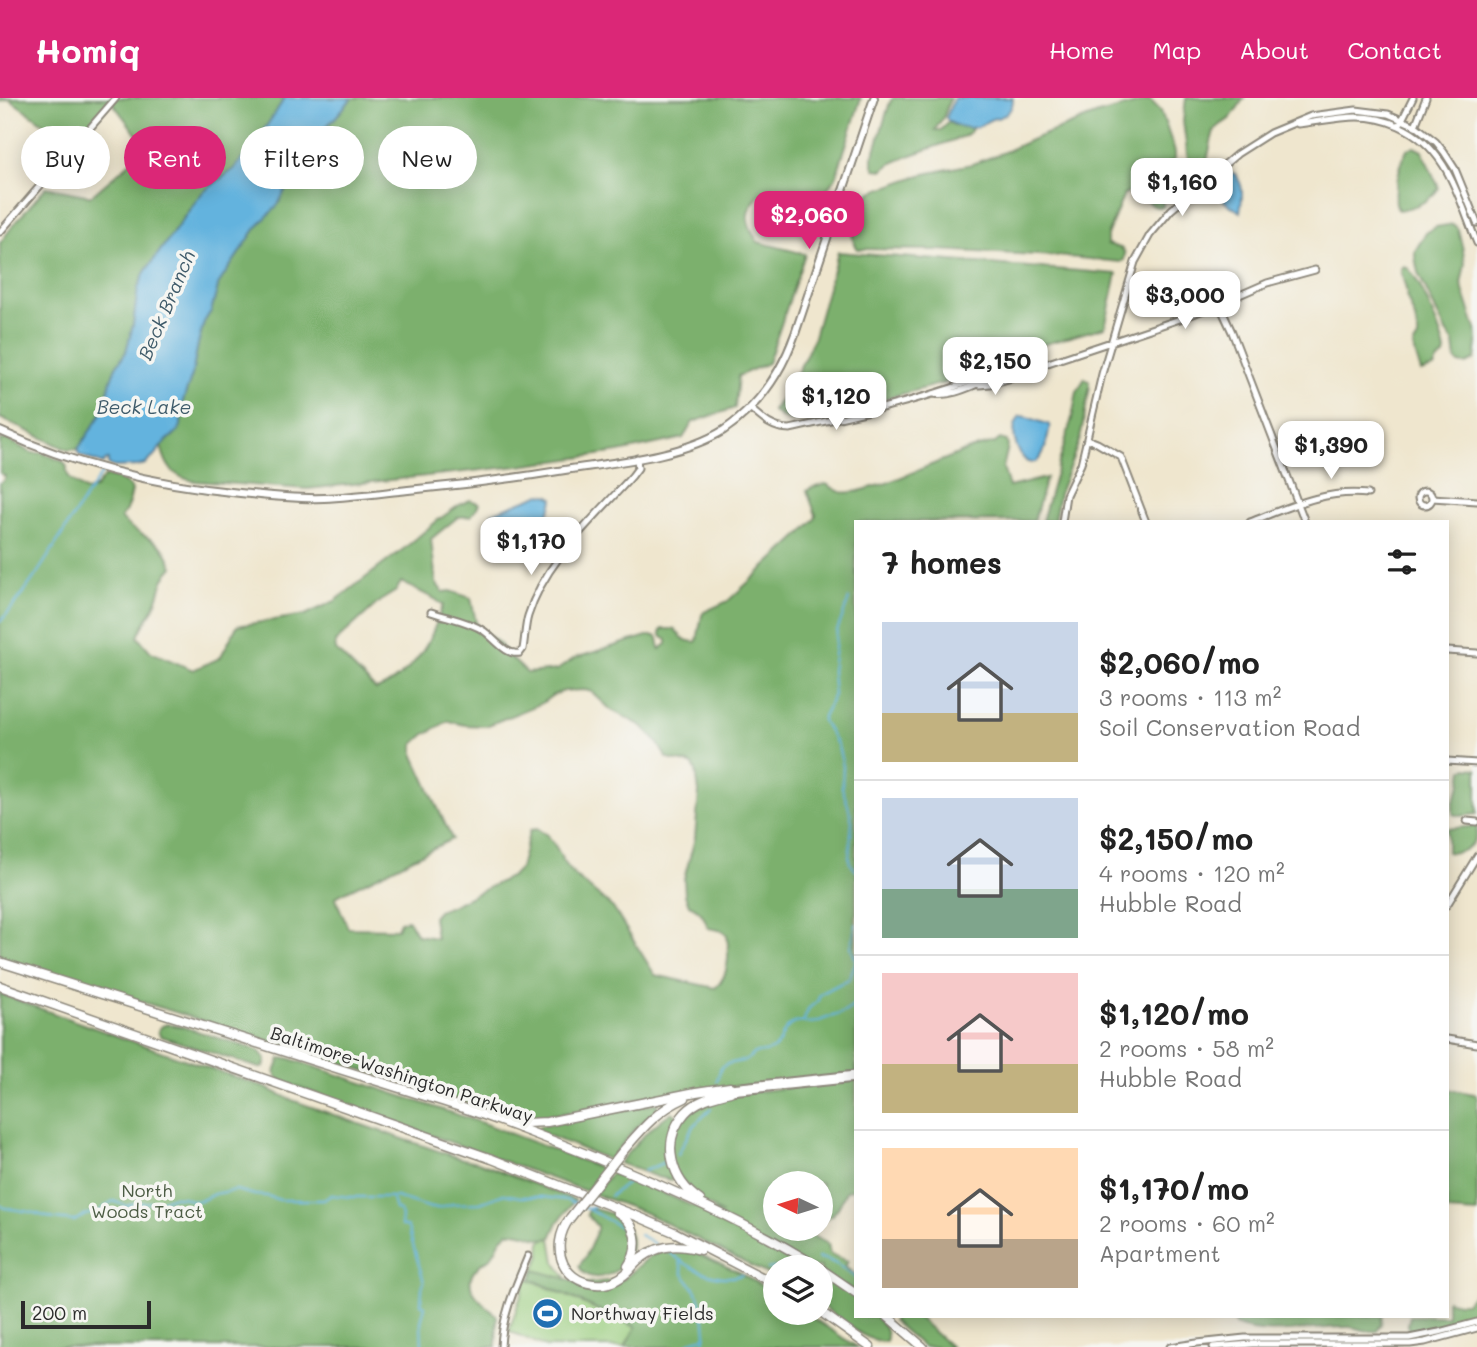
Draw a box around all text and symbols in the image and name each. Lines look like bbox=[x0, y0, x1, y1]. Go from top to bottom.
text: Homiq bbox=[35, 28, 140, 71]
text: Home bbox=[1049, 34, 1114, 65]
text: Map bbox=[1152, 34, 1201, 65]
text: About bbox=[1239, 34, 1309, 65]
text: Contact bbox=[1347, 34, 1442, 65]
chip: Buy bbox=[21, 126, 110, 189]
chip: Rent bbox=[124, 126, 226, 189]
chip: Filters bbox=[240, 126, 364, 189]
chip: New bbox=[378, 126, 477, 189]
pin: $1,160 bbox=[1125, 158, 1239, 218]
text: $1,160 bbox=[1147, 166, 1217, 196]
pin: $2,060 bbox=[752, 192, 866, 251]
text: $2,060 bbox=[770, 199, 848, 229]
water label: Beck Branch bbox=[132, 246, 200, 364]
pin: $3,000 bbox=[1128, 272, 1242, 331]
text: $3,000 bbox=[1145, 279, 1225, 309]
pin: $2,150 bbox=[938, 338, 1052, 397]
text: $2,150 bbox=[959, 345, 1031, 375]
pin: $1,120 bbox=[779, 372, 893, 432]
text: $1,120 bbox=[801, 380, 871, 410]
water label: Beck Lake bbox=[97, 394, 191, 419]
pin: $1,390 bbox=[1274, 422, 1388, 481]
text: $1,390 bbox=[1294, 429, 1368, 459]
pin: $1,170 bbox=[474, 518, 588, 577]
text: $1,170 bbox=[496, 525, 566, 555]
text: 7 homes bbox=[882, 542, 1002, 582]
icon: filters bbox=[1383, 543, 1421, 581]
text: $2,060/mo bbox=[1099, 642, 1260, 682]
icon: home bbox=[938, 650, 1022, 734]
text: 3 rooms · 113 m² bbox=[1099, 682, 1281, 712]
text: Soil Conservation Road bbox=[1099, 712, 1360, 742]
text: $2,150/mo bbox=[1099, 818, 1253, 858]
icon: home bbox=[938, 826, 1022, 910]
text: 4 rooms · 120 m² bbox=[1099, 858, 1285, 888]
text: Hubble Road bbox=[1099, 888, 1242, 918]
text: $1,120/mo bbox=[1099, 993, 1249, 1033]
icon: home bbox=[938, 1001, 1022, 1085]
street label: Baltimore-Washington Parkway bbox=[268, 1020, 536, 1128]
text: 2 rooms · 58 m² bbox=[1099, 1033, 1274, 1063]
text: Hubble Road bbox=[1099, 1063, 1242, 1093]
text: $1,170/mo bbox=[1099, 1168, 1249, 1208]
north arrow bbox=[763, 1171, 833, 1241]
map controls bbox=[763, 1171, 833, 1325]
icon: home bbox=[938, 1176, 1022, 1260]
park label: North Woods Tract bbox=[91, 1178, 203, 1223]
text: 2 rooms · 60 m² bbox=[1099, 1208, 1275, 1238]
text: Apartment bbox=[1099, 1238, 1221, 1268]
button: layers bbox=[763, 1255, 833, 1325]
sports icon: Northway Fields bbox=[531, 1296, 565, 1330]
scale bar bbox=[21, 1298, 150, 1330]
text: 200 m bbox=[32, 1300, 87, 1325]
place label: Northway Fields bbox=[571, 1301, 714, 1325]

